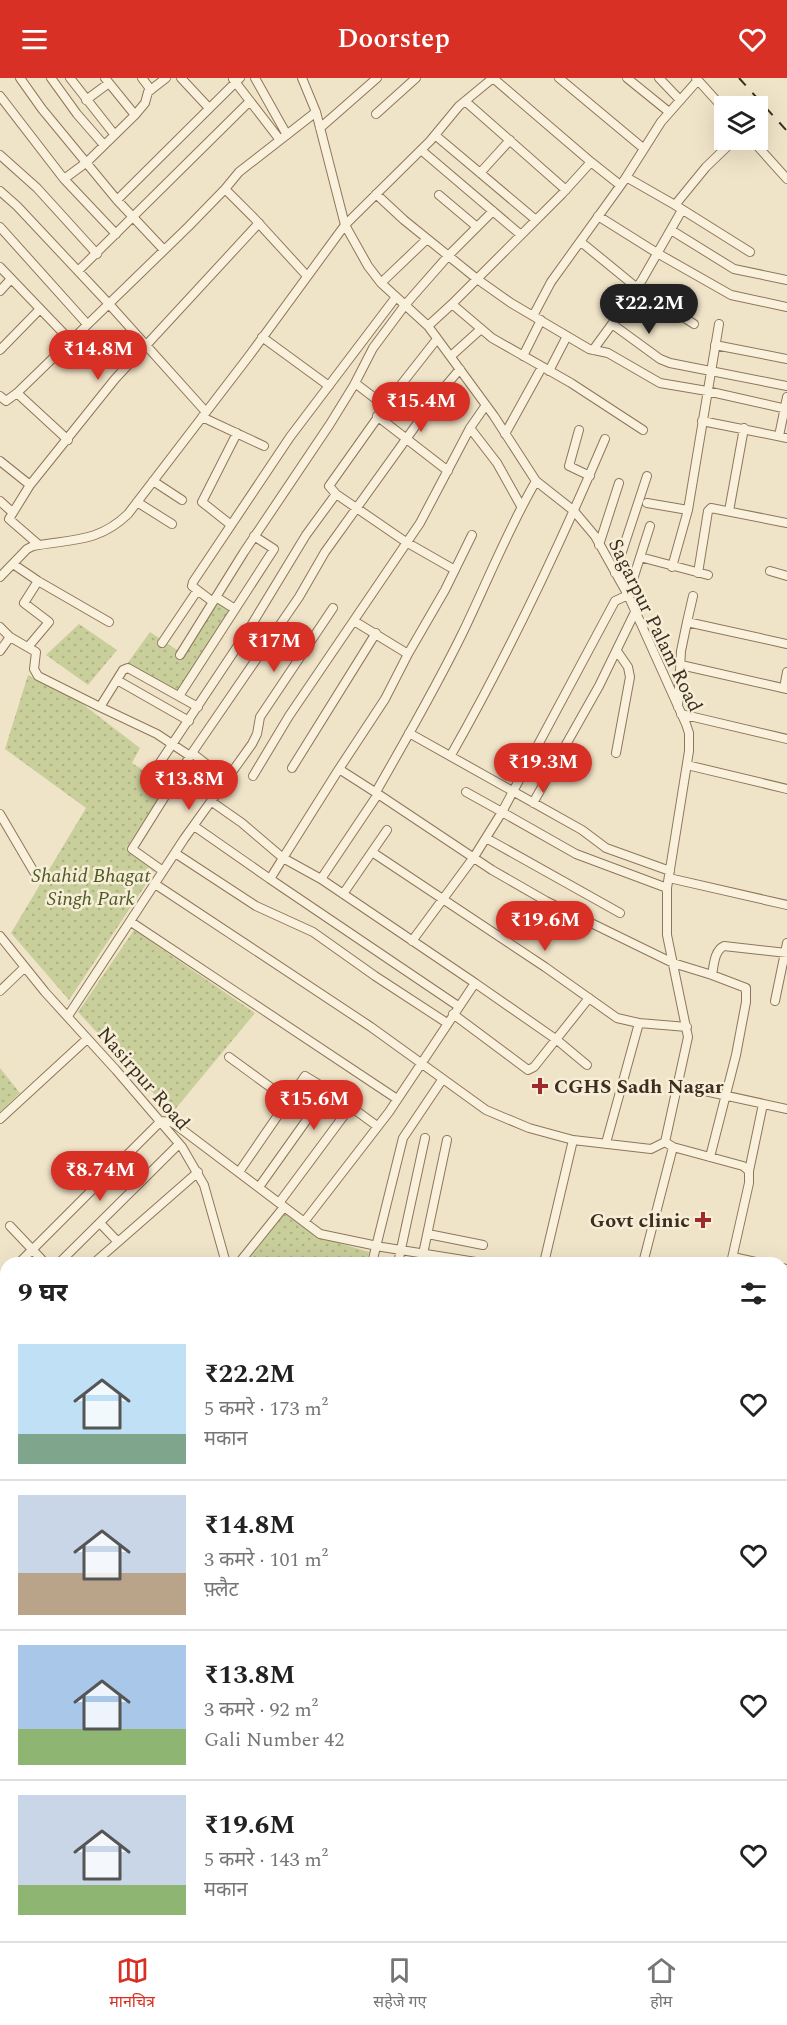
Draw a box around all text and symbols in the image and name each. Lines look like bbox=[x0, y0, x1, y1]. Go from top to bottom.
text: Doorstep bbox=[337, 18, 450, 60]
icon: menu bbox=[18, 23, 51, 56]
icon: heart bbox=[736, 23, 769, 56]
map controls bbox=[714, 96, 768, 150]
button: layers bbox=[714, 96, 768, 150]
pin: ₹22.2M bbox=[600, 284, 698, 335]
text: ₹22.2M bbox=[614, 288, 684, 318]
pin: ₹14.8M bbox=[49, 330, 147, 381]
text: ₹14.8M bbox=[63, 334, 133, 364]
pin: ₹15.4M bbox=[372, 382, 470, 433]
text: ₹15.4M bbox=[386, 386, 456, 416]
street label: Sagarpur Palam Road bbox=[600, 534, 710, 717]
pin: ₹17M bbox=[238, 622, 310, 673]
text: ₹17M bbox=[247, 626, 301, 656]
pin: ₹19.3M bbox=[494, 743, 592, 794]
text: ₹19.3M bbox=[508, 747, 578, 777]
pin: ₹13.8M bbox=[140, 760, 238, 811]
text: ₹13.8M bbox=[154, 764, 224, 794]
park label: Shahid Bhagat Singh Park bbox=[31, 861, 151, 914]
pin: ₹19.6M bbox=[496, 901, 594, 952]
text: ₹19.6M bbox=[510, 905, 580, 935]
street label: Nasirpur Road bbox=[90, 1020, 197, 1137]
place label: CGHS Sadh Nagar bbox=[554, 1072, 724, 1102]
marker: CGHS Sadh Nagar bbox=[531, 1077, 549, 1095]
pin: ₹15.6M bbox=[265, 1080, 363, 1131]
text: ₹15.6M bbox=[279, 1084, 349, 1114]
pin: ₹8.74M bbox=[51, 1151, 149, 1202]
text: ₹8.74M bbox=[65, 1155, 135, 1185]
place label: Govt clinic bbox=[590, 1206, 690, 1236]
marker: Govt clinic bbox=[694, 1211, 712, 1229]
text: 9 घर bbox=[18, 1273, 67, 1313]
icon: filters bbox=[737, 1277, 770, 1310]
text: ₹22.2M bbox=[204, 1354, 295, 1394]
icon: home bbox=[66, 1368, 138, 1440]
icon: heart bbox=[737, 1388, 770, 1421]
text: 5 कमरे · 173 m² bbox=[204, 1394, 328, 1424]
text: मकान bbox=[204, 1424, 248, 1454]
text: ₹14.8M bbox=[204, 1505, 295, 1545]
icon: home bbox=[66, 1519, 138, 1591]
icon: heart bbox=[737, 1539, 770, 1572]
text: 3 कमरे · 101 m² bbox=[204, 1545, 328, 1575]
text: फ़्लैट bbox=[204, 1575, 239, 1605]
text: ₹13.8M bbox=[204, 1655, 295, 1695]
icon: home bbox=[66, 1669, 138, 1741]
icon: heart bbox=[737, 1689, 770, 1722]
text: 3 कमरे · 92 m² bbox=[204, 1695, 318, 1725]
text: Gali Number 42 bbox=[204, 1725, 344, 1755]
text: ₹19.6M bbox=[204, 1805, 295, 1845]
icon: home bbox=[66, 1819, 138, 1891]
icon: heart bbox=[737, 1839, 770, 1872]
text: 5 कमरे · 143 m² bbox=[204, 1845, 328, 1875]
text: मकान bbox=[204, 1875, 248, 1905]
tab: मानचित्र bbox=[109, 1954, 155, 2014]
tab: सहेजे गए bbox=[373, 1954, 426, 2014]
tab: होम bbox=[645, 1954, 678, 2014]

